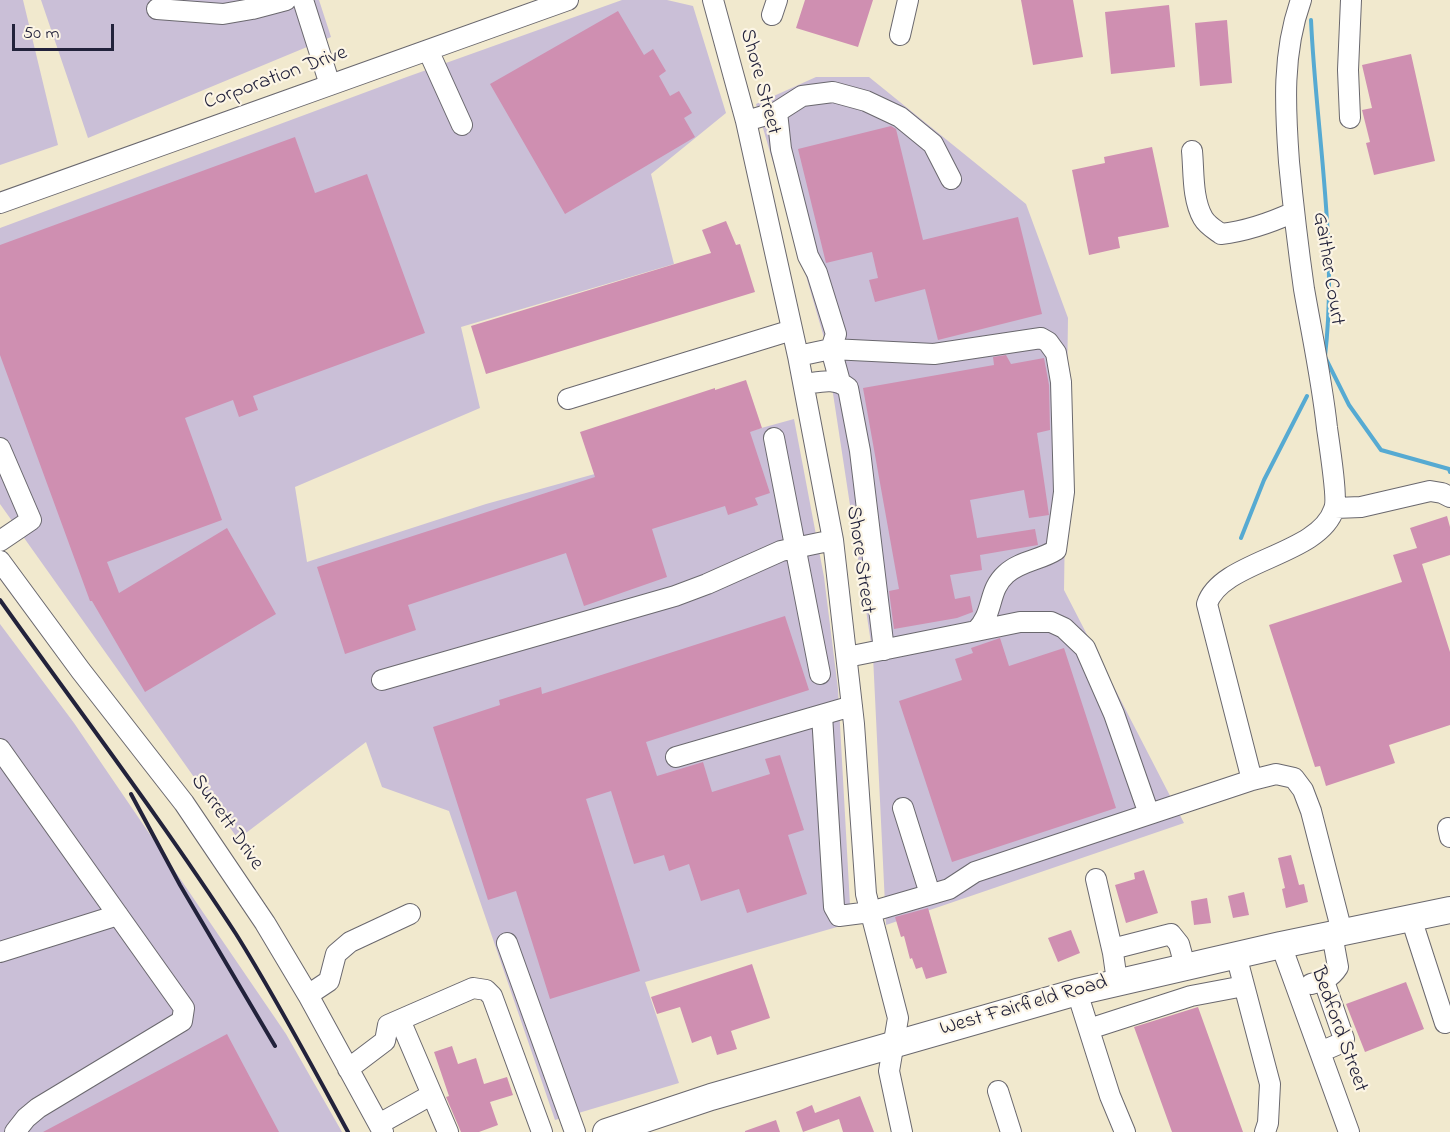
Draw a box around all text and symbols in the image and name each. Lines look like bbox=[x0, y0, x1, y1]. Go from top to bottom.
scale bar bbox=[15, 12, 117, 50]
text: 50 m bbox=[23, 21, 60, 47]
street label: Shore Street bbox=[733, 26, 785, 138]
street label: Corporation Drive bbox=[201, 41, 351, 117]
street label: Gaither Court bbox=[1306, 211, 1348, 327]
street label: Shore Street bbox=[839, 505, 879, 615]
street label: Surrett Drive bbox=[184, 770, 268, 876]
street label: Bedford Street bbox=[1304, 964, 1372, 1096]
street label: West Fairfield Road bbox=[937, 971, 1111, 1043]

